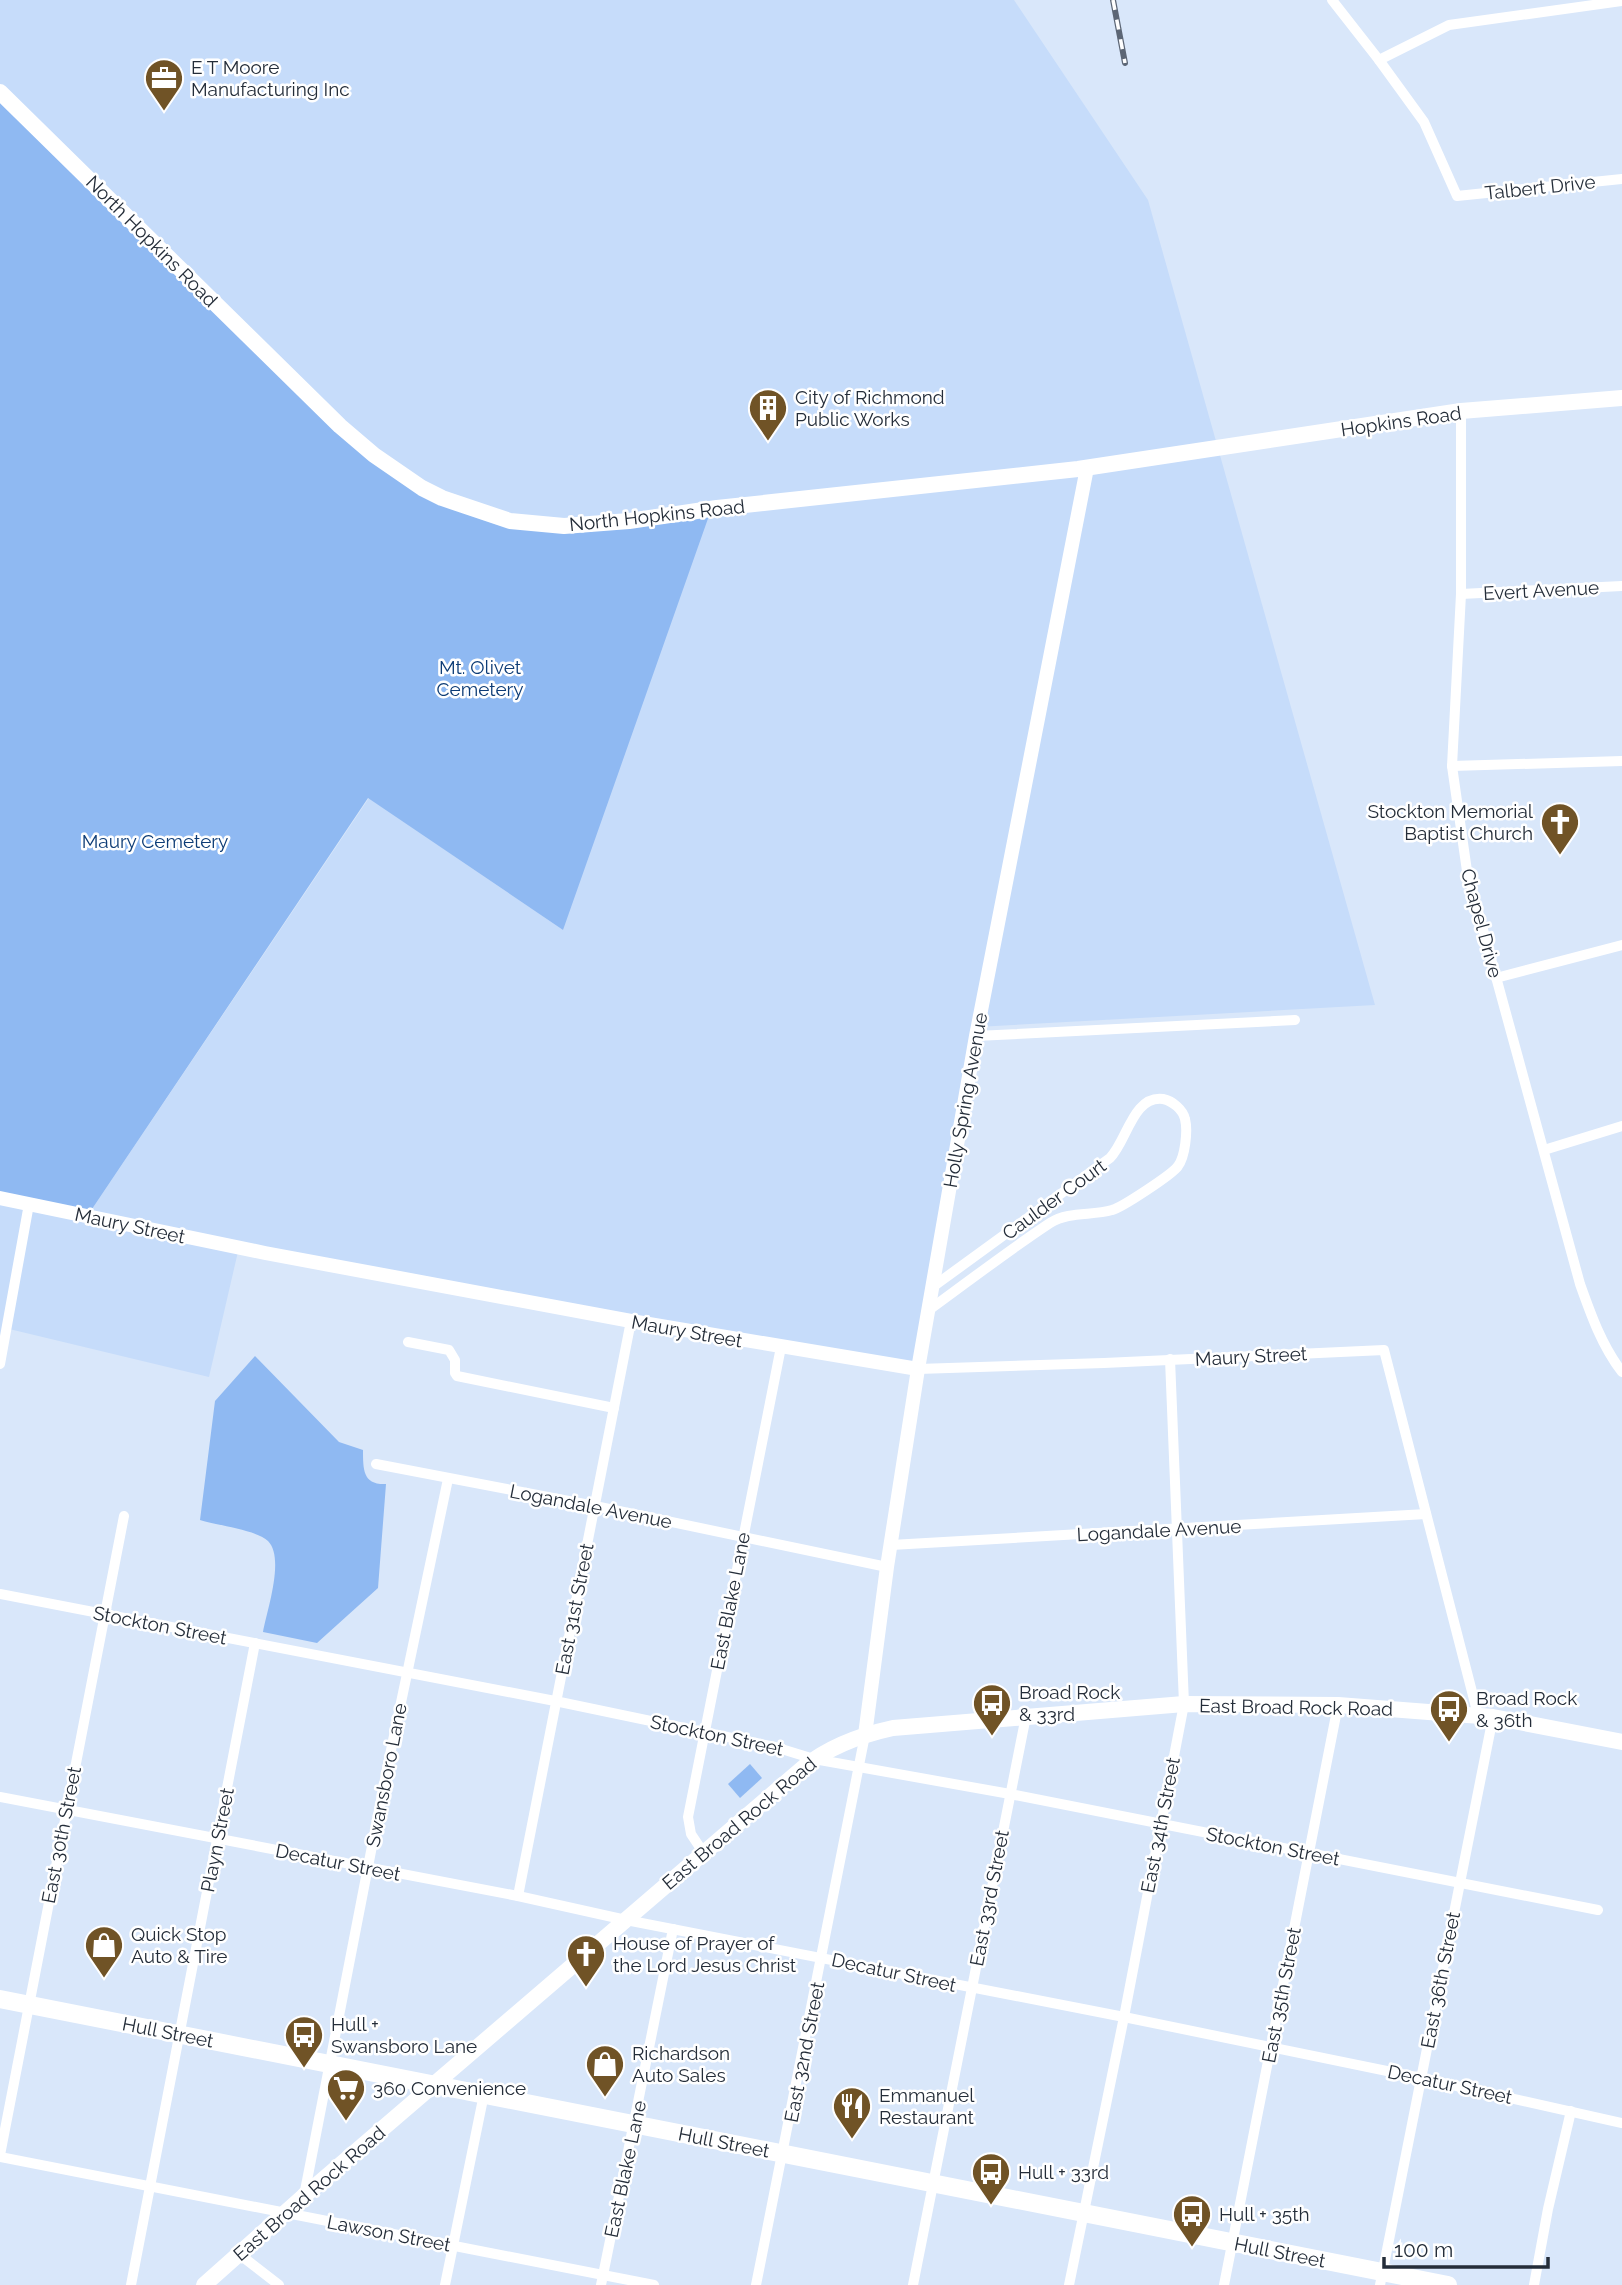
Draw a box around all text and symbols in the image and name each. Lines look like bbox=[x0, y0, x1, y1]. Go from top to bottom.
place label: E T Moore Manufacturing Inc bbox=[191, 56, 350, 100]
office icon: E T Moore Manufacturing Inc bbox=[143, 57, 185, 112]
street label: Talbert Drive bbox=[1484, 170, 1596, 204]
street label: North Hopkins Road bbox=[82, 171, 222, 311]
place label: City of Richmond Public Works bbox=[795, 386, 945, 430]
building icon: City of Richmond Public Works bbox=[747, 387, 789, 442]
street label: Hopkins Road bbox=[1339, 402, 1463, 440]
street label: North Hopkins Road bbox=[568, 495, 746, 535]
street label: Evert Avenue bbox=[1482, 576, 1600, 604]
park label: Mt. Olivet Cemetery bbox=[436, 656, 524, 700]
place label: Stockton Memorial Baptist Church bbox=[1367, 800, 1534, 844]
church icon: Stockton Memorial Baptist Church bbox=[1539, 801, 1581, 856]
park label: Maury Cemetery bbox=[82, 830, 228, 852]
street label: Chapel Drive bbox=[1457, 866, 1507, 980]
street label: Holly Spring Avenue bbox=[939, 1011, 991, 1189]
street label: Caulder Court bbox=[998, 1154, 1111, 1244]
street label: Maury Street bbox=[73, 1203, 188, 1248]
street label: Maury Street bbox=[630, 1310, 745, 1352]
street label: Maury Street bbox=[1194, 1342, 1308, 1370]
street label: Logandale Avenue bbox=[508, 1479, 674, 1533]
street label: Logandale Avenue bbox=[1076, 1515, 1242, 1545]
street label: East Blake Lane bbox=[706, 1530, 754, 1672]
street label: East 31st Street bbox=[550, 1541, 598, 1677]
street label: Stockton Street bbox=[91, 1601, 229, 1649]
place label: Broad Rock & 33rd bbox=[1019, 1681, 1120, 1725]
bus stop icon: Broad Rock & 33rd bbox=[971, 1682, 1013, 1737]
place label: Broad Rock & 36th bbox=[1476, 1687, 1577, 1731]
bus stop icon: Broad Rock & 36th bbox=[1428, 1688, 1470, 1743]
street label: East Broad Rock Road bbox=[1199, 1694, 1393, 1720]
street label: Swansboro Lane bbox=[361, 1701, 411, 1849]
street label: Stockton Street bbox=[648, 1710, 786, 1760]
street label: East Broad Rock Road bbox=[658, 1752, 820, 1894]
street label: East 34th Street bbox=[1136, 1755, 1184, 1895]
street label: East 30th Street bbox=[37, 1764, 85, 1905]
street label: Playn Street bbox=[196, 1785, 238, 1894]
street label: Stockton Street bbox=[1204, 1822, 1342, 1870]
street label: East 33rd Street bbox=[965, 1827, 1013, 1968]
street label: Decatur Street bbox=[274, 1839, 403, 1885]
street label: East 36th Street bbox=[1416, 1909, 1464, 2050]
place label: Quick Stop Auto & Tire bbox=[131, 1923, 227, 1967]
shop icon: Quick Stop Auto & Tire bbox=[83, 1924, 125, 1979]
street label: East 35th Street bbox=[1257, 1925, 1305, 2065]
place label: House of Prayer of the Lord Jesus Christ bbox=[613, 1932, 797, 1976]
church icon: House of Prayer of the Lord Jesus Christ bbox=[565, 1933, 607, 1988]
street label: Decatur Street bbox=[830, 1948, 959, 1996]
street label: East 32nd Street bbox=[780, 1979, 829, 2124]
street label: Hull Street bbox=[120, 2012, 216, 2052]
place label: Hull + Swansboro Lane bbox=[331, 2013, 477, 2057]
bus stop icon: Hull + Swansboro Lane bbox=[283, 2014, 325, 2069]
place label: Richardson Auto Sales bbox=[632, 2042, 730, 2086]
shop icon: Richardson Auto Sales bbox=[584, 2043, 626, 2098]
street label: Decatur Street bbox=[1386, 2060, 1515, 2108]
supermarket icon: 360 Convenience bbox=[325, 2067, 367, 2122]
place label: 360 Convenience bbox=[373, 2077, 526, 2099]
place label: Emmanuel Restaurant bbox=[879, 2084, 975, 2128]
restaurant icon: Emmanuel Restaurant bbox=[831, 2085, 873, 2140]
street label: East Blake Lane bbox=[600, 2098, 650, 2240]
street label: East Broad Rock Road bbox=[229, 2121, 389, 2265]
street label: Hull Street bbox=[676, 2122, 772, 2162]
bus stop icon: Hull + 33rd bbox=[970, 2151, 1012, 2206]
place label: Hull + 33rd bbox=[1018, 2161, 1109, 2183]
bus stop icon: Hull + 35th bbox=[1171, 2193, 1213, 2248]
place label: Hull + 35th bbox=[1219, 2203, 1310, 2225]
street label: Lawson Street bbox=[325, 2210, 453, 2256]
scale bar bbox=[1384, 2226, 1548, 2270]
street label: Hull Street bbox=[1232, 2232, 1328, 2272]
text: 100 m bbox=[1394, 2237, 1453, 2262]

